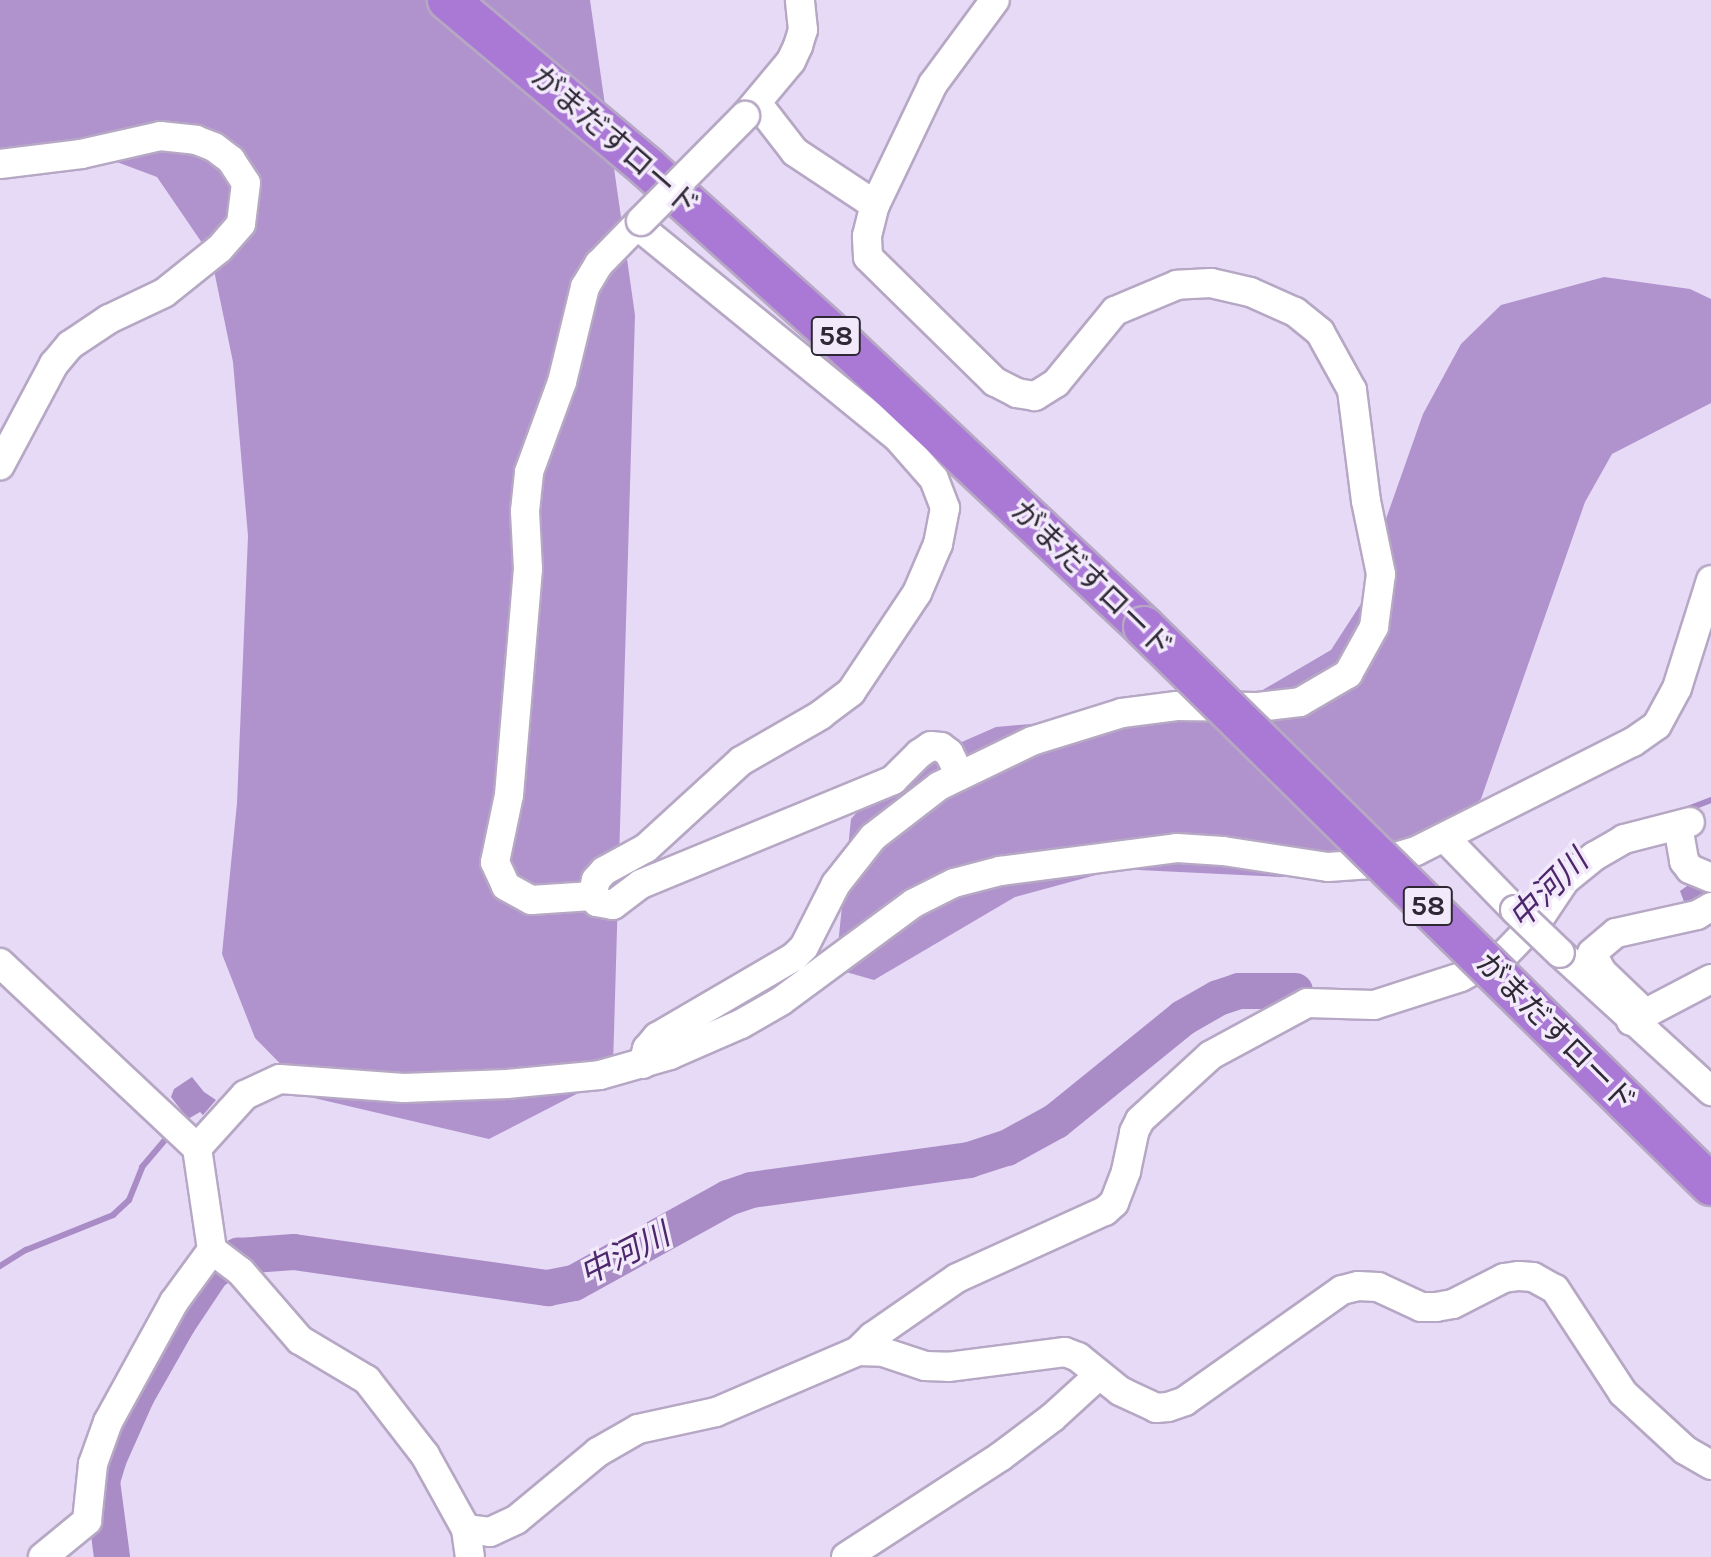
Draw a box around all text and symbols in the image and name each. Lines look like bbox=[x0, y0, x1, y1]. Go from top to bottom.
street label: がまだすロード bbox=[524, 59, 706, 223]
road number: 58 bbox=[810, 312, 862, 360]
street label: がまだすロード bbox=[1004, 493, 1180, 665]
water label: 中河川 bbox=[1501, 842, 1597, 938]
road number: 58 bbox=[1402, 882, 1454, 930]
street label: がまだすロード bbox=[1469, 945, 1643, 1119]
water label: 中河川 bbox=[574, 1216, 676, 1294]

